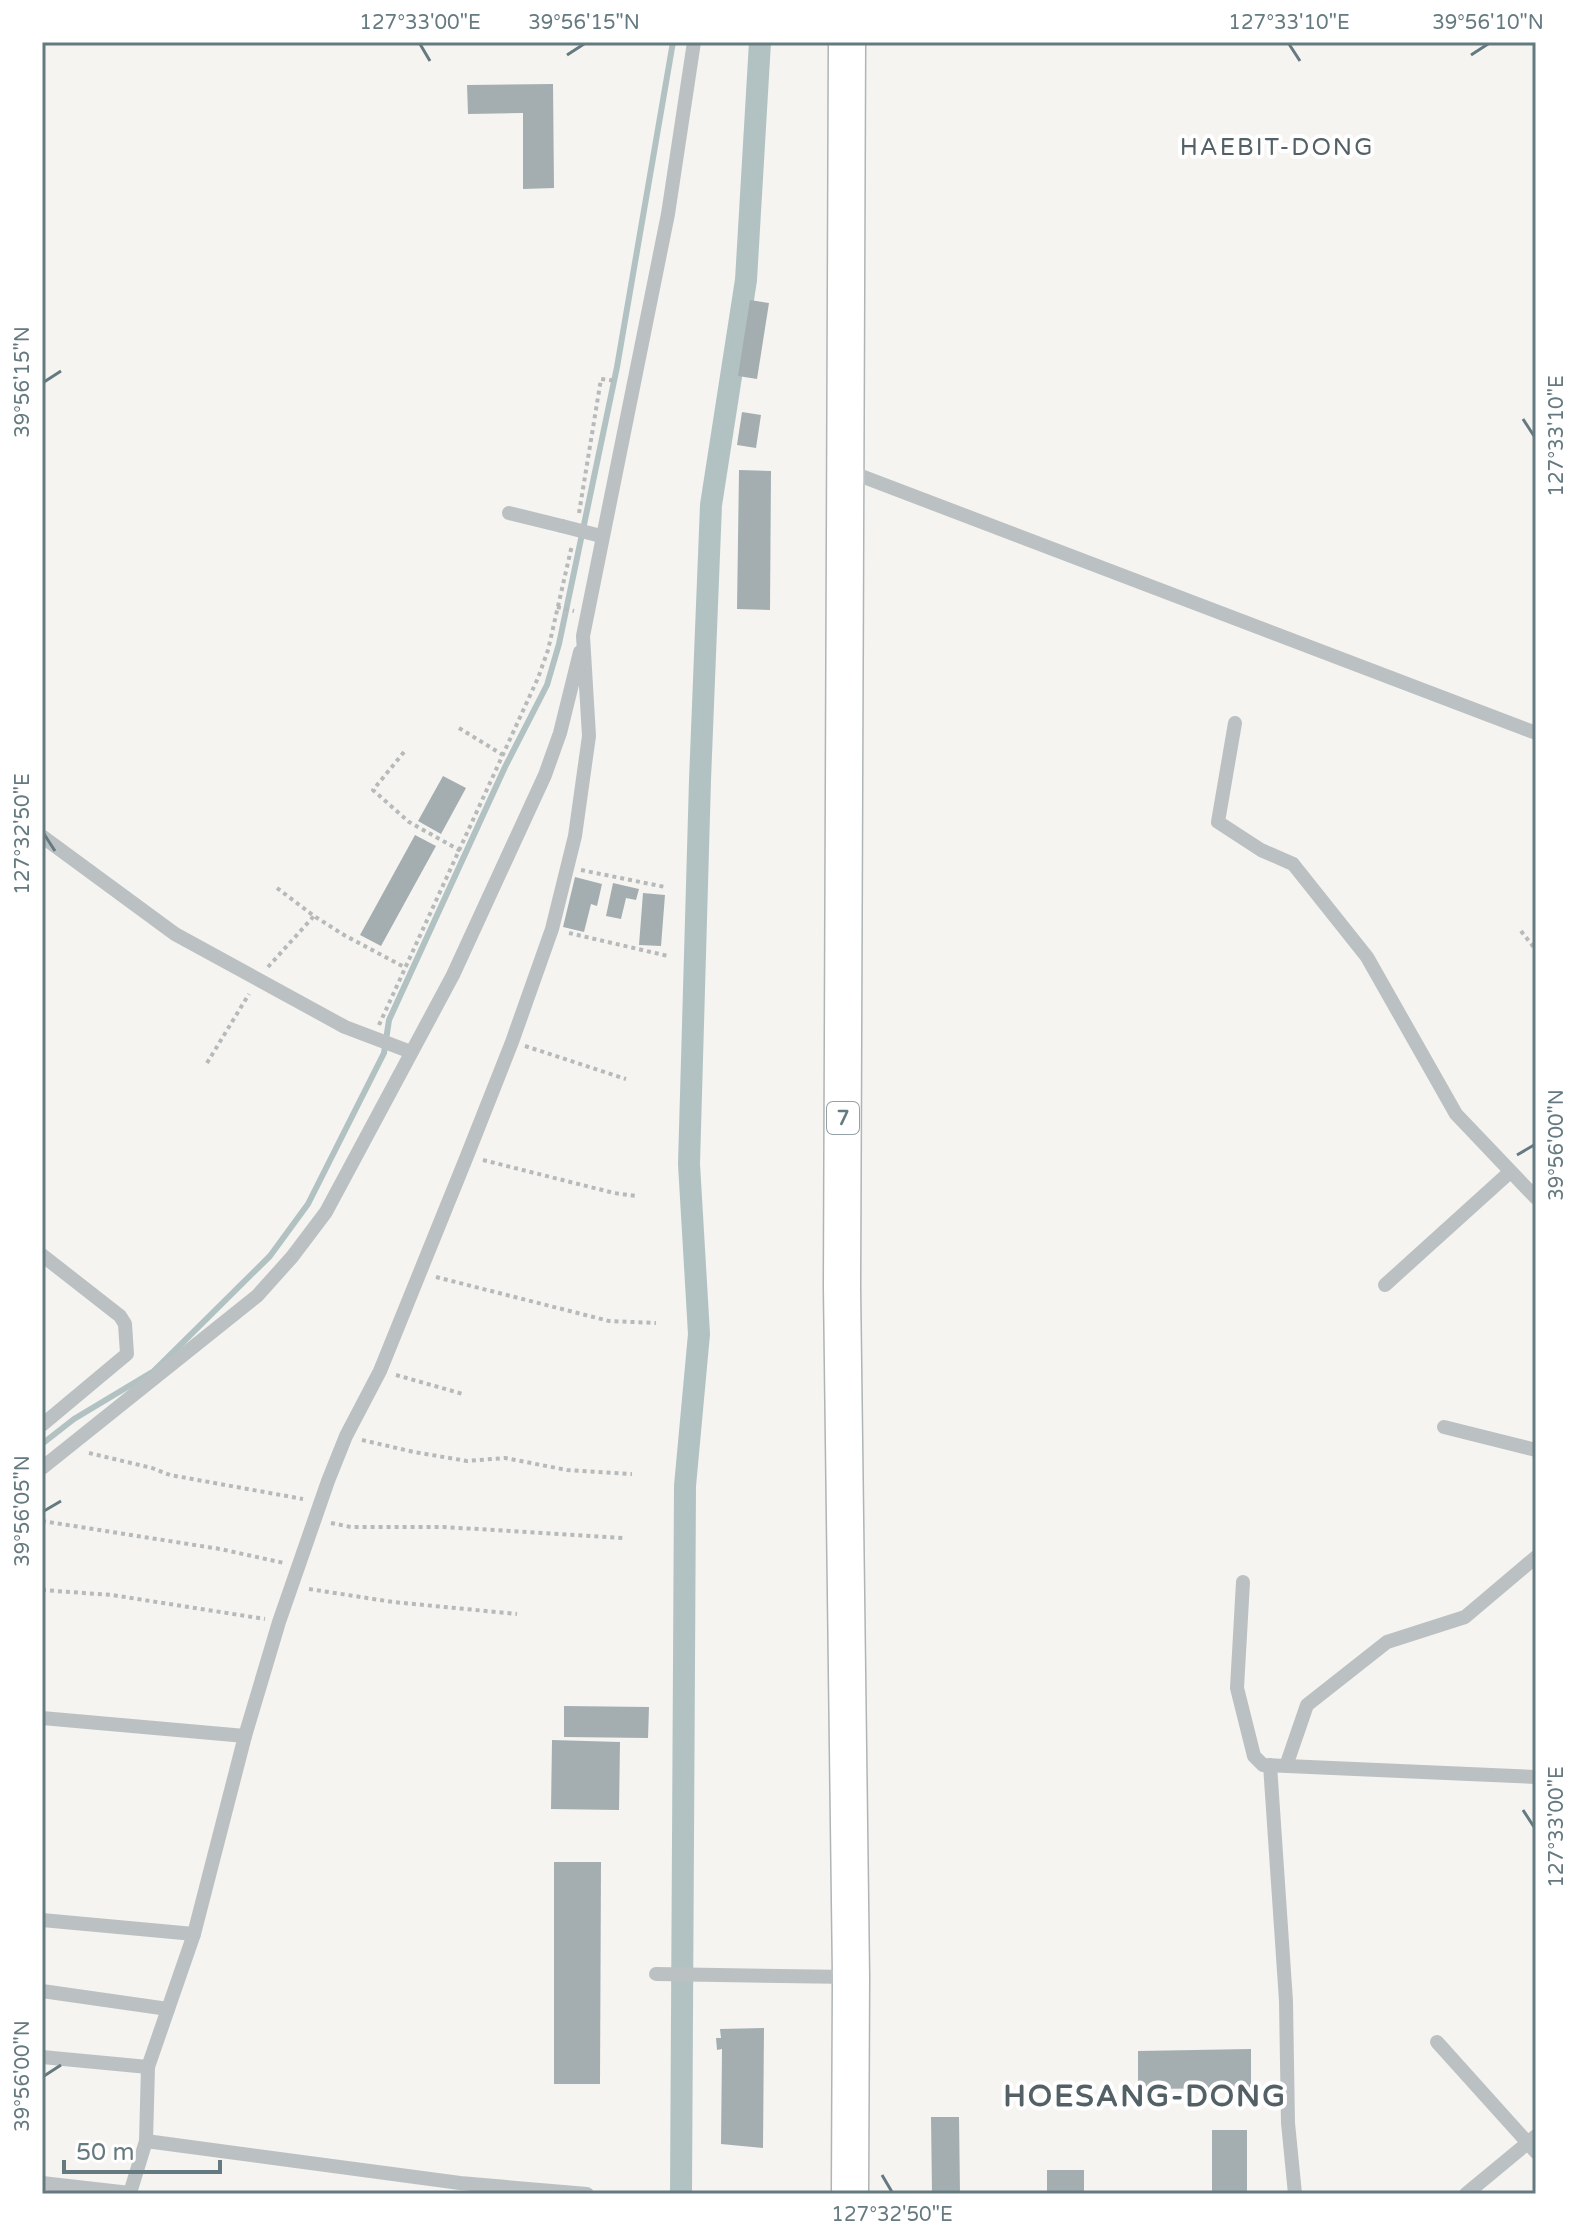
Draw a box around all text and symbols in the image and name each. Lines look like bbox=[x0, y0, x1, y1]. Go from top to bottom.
text: 127°33'00"E bbox=[359, 11, 481, 35]
text: 39°56'15"N bbox=[528, 11, 640, 35]
text: 127°33'10"E bbox=[1228, 11, 1350, 35]
text: 39°56'10"N bbox=[1432, 11, 1544, 35]
district label: HAEBIT-DONG bbox=[1180, 133, 1374, 162]
text: 39°56'15"N bbox=[11, 326, 35, 438]
text: 127°33'10"E bbox=[1545, 375, 1569, 497]
text: 127°32'50"E bbox=[11, 773, 35, 895]
text: 39°56'00"N bbox=[1545, 1089, 1569, 1201]
road number: 7 bbox=[827, 1102, 859, 1134]
text: 39°56'05"N bbox=[11, 1455, 35, 1567]
text: 127°33'00"E bbox=[1545, 1766, 1569, 1888]
text: 39°56'00"N bbox=[11, 2020, 35, 2132]
district label: HOESANG-DONG bbox=[1003, 2078, 1287, 2115]
scale bar bbox=[64, 2124, 220, 2174]
text: 50 m bbox=[76, 2138, 134, 2167]
text: 127°32'50"E bbox=[831, 2203, 953, 2227]

